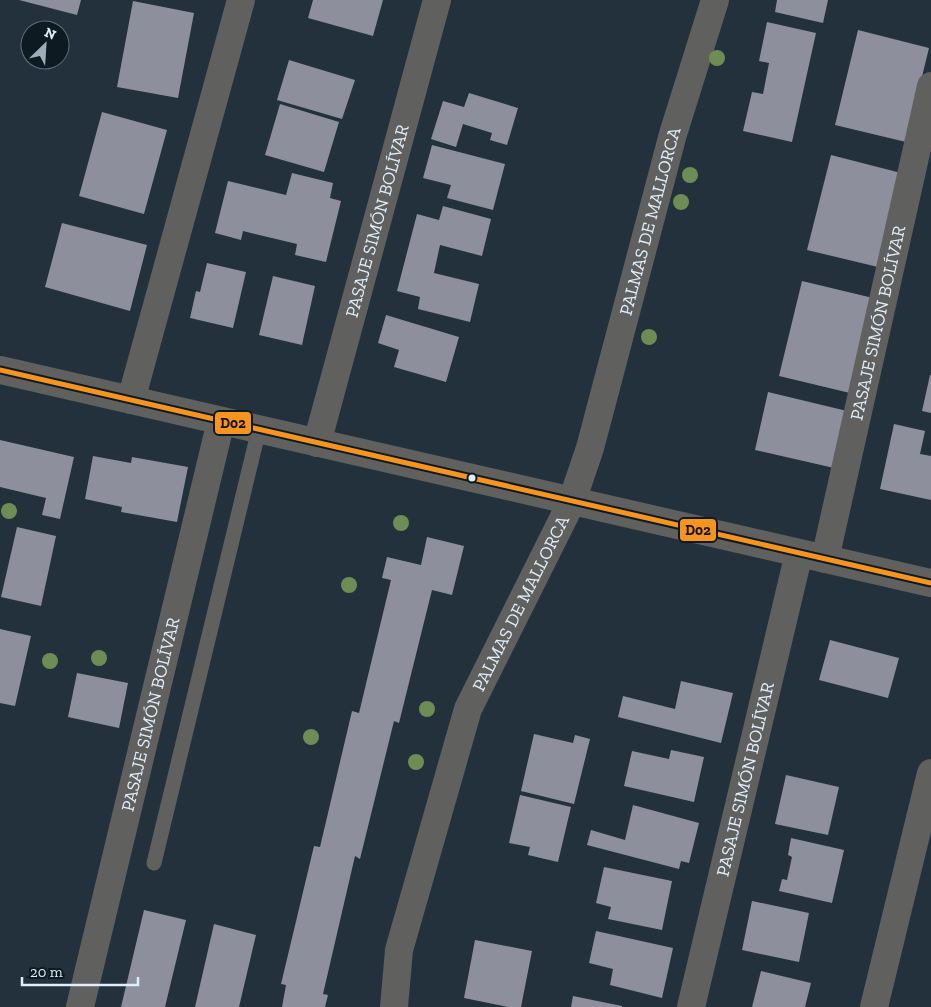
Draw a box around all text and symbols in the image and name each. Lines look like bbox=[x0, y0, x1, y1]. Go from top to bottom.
north arrow bbox=[20, 20, 70, 70]
text: N bbox=[42, 24, 59, 44]
street label: PASAJE SIMÓN BOLÍVAR bbox=[341, 122, 414, 320]
street label: PALMAS DE MALLORCA bbox=[615, 124, 686, 318]
street label: PASAJE SIMÓN BOLÍVAR bbox=[845, 223, 910, 422]
line badge: D02 bbox=[214, 411, 252, 435]
text: D02 bbox=[220, 415, 246, 432]
unlabelled marker bbox=[467, 473, 477, 483]
street label: PALMAS DE MALLORCA bbox=[468, 512, 574, 695]
line badge: D02 bbox=[679, 518, 717, 542]
text: D02 bbox=[685, 522, 711, 539]
street label: PASAJE SIMÓN BOLÍVAR bbox=[116, 615, 184, 814]
street label: PASAJE SIMÓN BOLÍVAR bbox=[711, 680, 779, 879]
scale bar bbox=[22, 954, 139, 986]
text: 20 m bbox=[30, 963, 63, 981]

